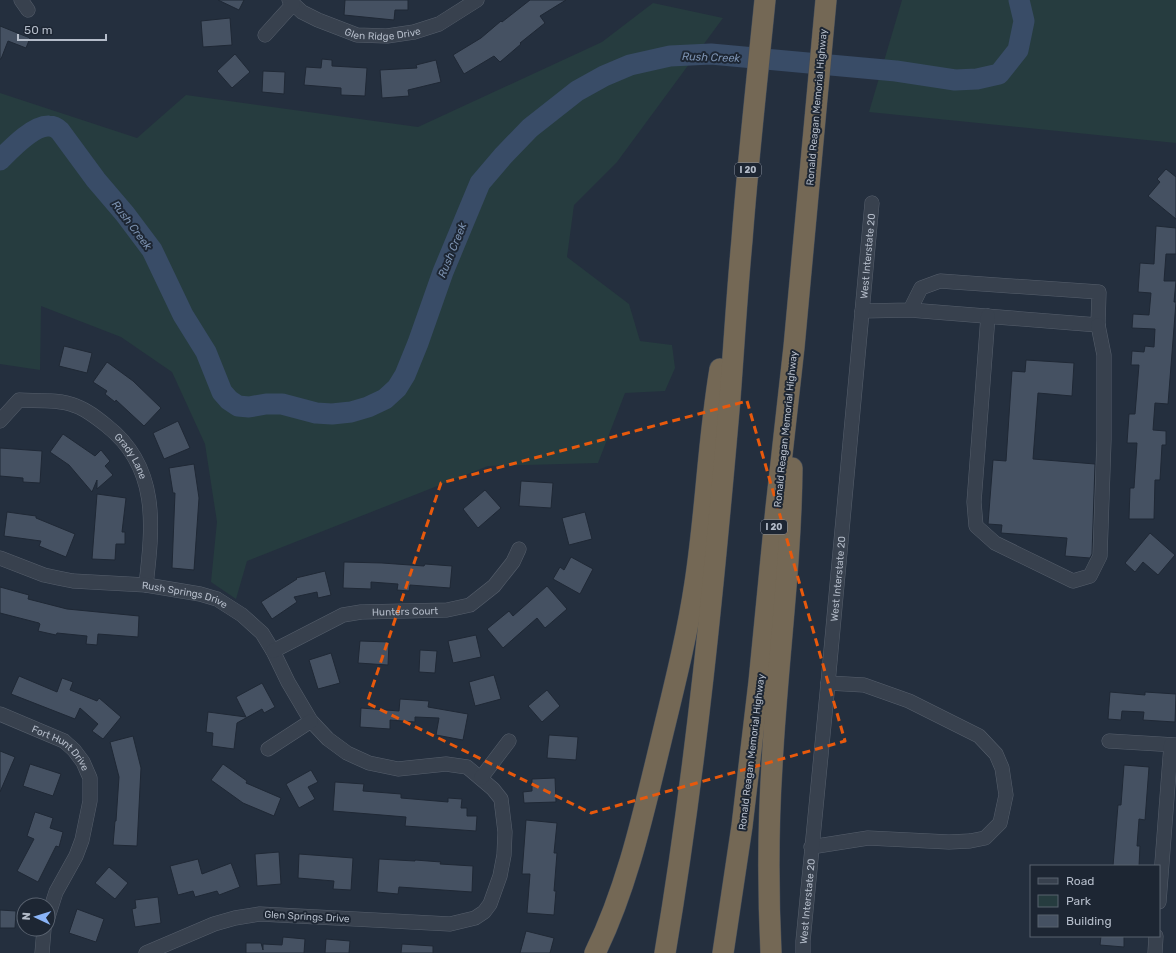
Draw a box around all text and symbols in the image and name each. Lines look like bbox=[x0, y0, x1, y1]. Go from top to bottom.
scale bar bbox=[18, 16, 106, 42]
text: 50 m bbox=[24, 23, 52, 37]
street label: Glen Ridge Drive bbox=[343, 25, 423, 43]
street label: Ronald Reagan Memorial Highway bbox=[804, 28, 830, 186]
water label: Rush Creek bbox=[682, 50, 741, 65]
road number: I 20 bbox=[735, 163, 761, 177]
water label: Rush Creek bbox=[109, 198, 155, 253]
street label: West Interstate 20 bbox=[858, 213, 878, 299]
water label: Rush Creek bbox=[436, 220, 470, 280]
street label: Ronald Reagan Memorial Highway bbox=[772, 350, 800, 508]
street label: Grady Lane bbox=[112, 431, 149, 481]
road number: I 20 bbox=[761, 520, 787, 534]
street label: West Interstate 20 bbox=[829, 536, 848, 622]
street label: Rush Springs Drive bbox=[142, 580, 230, 611]
street label: Hunters Court bbox=[372, 605, 438, 619]
street label: Ronald Reagan Memorial Highway bbox=[736, 673, 768, 831]
street label: Fort Hunt Drive bbox=[30, 723, 91, 773]
street label: West Interstate 20 bbox=[798, 858, 818, 945]
legend bbox=[1030, 865, 1160, 937]
text: Road bbox=[1066, 874, 1094, 888]
text: Park bbox=[1066, 894, 1092, 908]
north arrow bbox=[16, 897, 56, 937]
street label: Glen Springs Drive bbox=[264, 909, 350, 925]
text: N bbox=[20, 912, 33, 921]
text: Building bbox=[1066, 914, 1112, 928]

